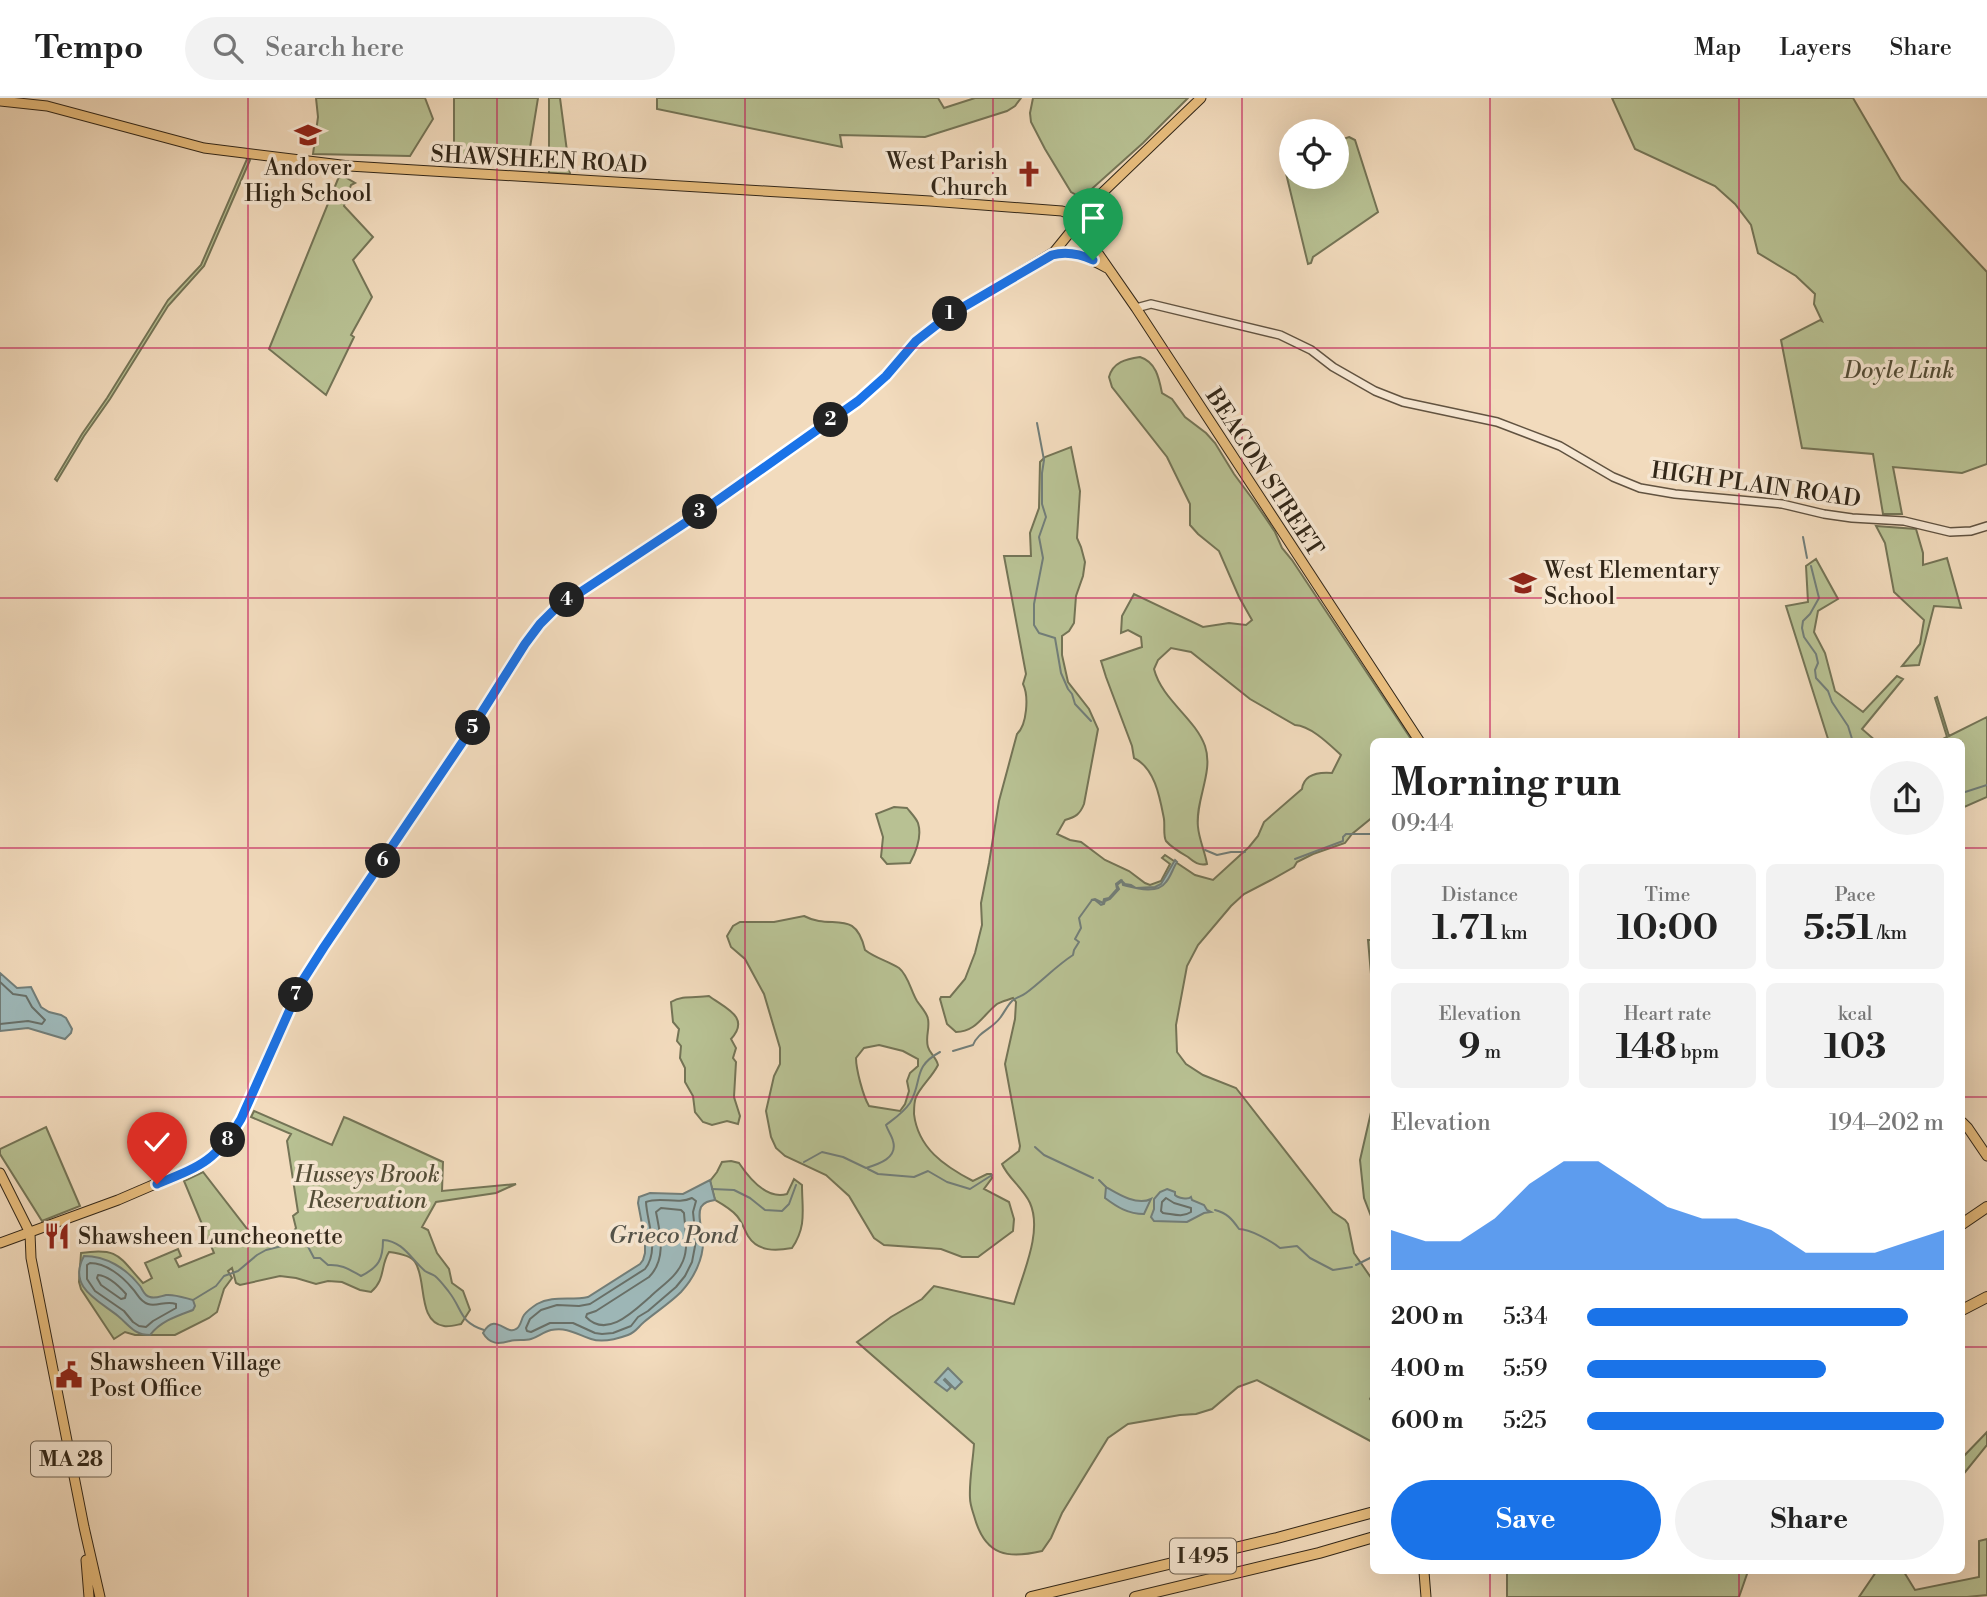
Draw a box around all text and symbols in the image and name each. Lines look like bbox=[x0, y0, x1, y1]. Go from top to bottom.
search box bbox=[185, 17, 675, 80]
text: Tempo bbox=[35, 28, 143, 69]
icon: search bbox=[209, 29, 247, 67]
text: Search here bbox=[265, 32, 404, 64]
text: Map bbox=[1694, 33, 1741, 63]
text: Layers bbox=[1779, 33, 1851, 63]
text: Share bbox=[1889, 33, 1952, 63]
map controls bbox=[1279, 119, 1349, 189]
button: locate bbox=[1279, 119, 1349, 189]
school or university icon: Andover High School bbox=[293, 120, 323, 150]
street label: SHAWSHEEN ROAD bbox=[430, 140, 648, 180]
place label: West Parish Church bbox=[885, 148, 1008, 202]
place label: Andover High School bbox=[244, 154, 372, 208]
church icon: West Parish Church bbox=[1014, 159, 1044, 189]
pin bbox=[1063, 188, 1123, 260]
icon: arrive bbox=[1074, 199, 1112, 237]
pin: 1 bbox=[932, 296, 968, 332]
text: 1 bbox=[945, 301, 954, 325]
park label: Doyle Link bbox=[1843, 357, 1954, 385]
street label: BEACON STREET bbox=[1199, 382, 1329, 562]
pin: 2 bbox=[814, 402, 848, 438]
text: 2 bbox=[825, 407, 836, 431]
street label: HIGH PLAIN ROAD bbox=[1649, 456, 1863, 514]
pin: 3 bbox=[682, 494, 718, 530]
text: 3 bbox=[694, 499, 705, 523]
place label: West Elementary School bbox=[1543, 557, 1721, 611]
school or university icon: West Elementary School bbox=[1508, 568, 1538, 598]
pin: 4 bbox=[550, 582, 584, 618]
text: 4 bbox=[560, 587, 573, 611]
pin: 5 bbox=[456, 710, 490, 746]
text: 5 bbox=[467, 715, 478, 739]
text: Morning run bbox=[1391, 760, 1621, 807]
button: share bbox=[1870, 761, 1944, 835]
text: 09:44 bbox=[1391, 810, 1453, 838]
pin: 6 bbox=[366, 844, 400, 878]
text: 6 bbox=[377, 848, 388, 872]
text: Distance bbox=[1441, 883, 1518, 907]
text: Time bbox=[1645, 883, 1690, 907]
text: Pace bbox=[1835, 883, 1876, 907]
text: 1.71 bbox=[1432, 907, 1497, 950]
text: 10:00 bbox=[1617, 907, 1718, 950]
text: 5:51 bbox=[1803, 907, 1873, 950]
text: km bbox=[1497, 921, 1528, 945]
text: /km bbox=[1873, 921, 1907, 945]
pin: 7 bbox=[278, 978, 314, 1012]
text: 7 bbox=[290, 982, 301, 1006]
text: Elevation bbox=[1439, 1002, 1521, 1026]
text: Heart rate bbox=[1624, 1002, 1711, 1026]
text: kcal bbox=[1838, 1002, 1872, 1026]
text: 9 bbox=[1459, 1026, 1481, 1069]
text: 148 bbox=[1616, 1026, 1677, 1069]
text: 103 bbox=[1824, 1026, 1886, 1069]
text: m bbox=[1481, 1040, 1501, 1064]
text: bpm bbox=[1677, 1040, 1719, 1064]
text: Elevation bbox=[1391, 1109, 1491, 1137]
text: 194–202 m bbox=[1829, 1109, 1944, 1137]
pin bbox=[127, 1112, 187, 1184]
pin: 8 bbox=[210, 1122, 246, 1158]
icon: check bbox=[138, 1123, 176, 1161]
text: 8 bbox=[221, 1127, 234, 1151]
park label: Husseys Brook Reservation bbox=[293, 1161, 440, 1215]
restaurant icon: Shawsheen Luncheonette bbox=[42, 1221, 72, 1251]
water label: Grieco Pond bbox=[609, 1221, 739, 1251]
place label: Shawsheen Luncheonette bbox=[78, 1223, 343, 1251]
text: 200 m bbox=[1391, 1303, 1463, 1331]
text: 5:34 bbox=[1503, 1303, 1548, 1331]
place label: Shawsheen Village Post Office bbox=[90, 1349, 281, 1403]
text: 400 m bbox=[1391, 1355, 1464, 1383]
text: 5:59 bbox=[1503, 1355, 1547, 1383]
public building icon: Shawsheen Village Post Office bbox=[54, 1360, 84, 1390]
text: 600 m bbox=[1391, 1407, 1464, 1435]
text: 5:25 bbox=[1503, 1407, 1547, 1435]
road number: MA 28 bbox=[31, 1442, 111, 1476]
button: Save bbox=[1391, 1480, 1661, 1560]
button: Share bbox=[1675, 1480, 1944, 1560]
road number: I 495 bbox=[1170, 1538, 1236, 1574]

